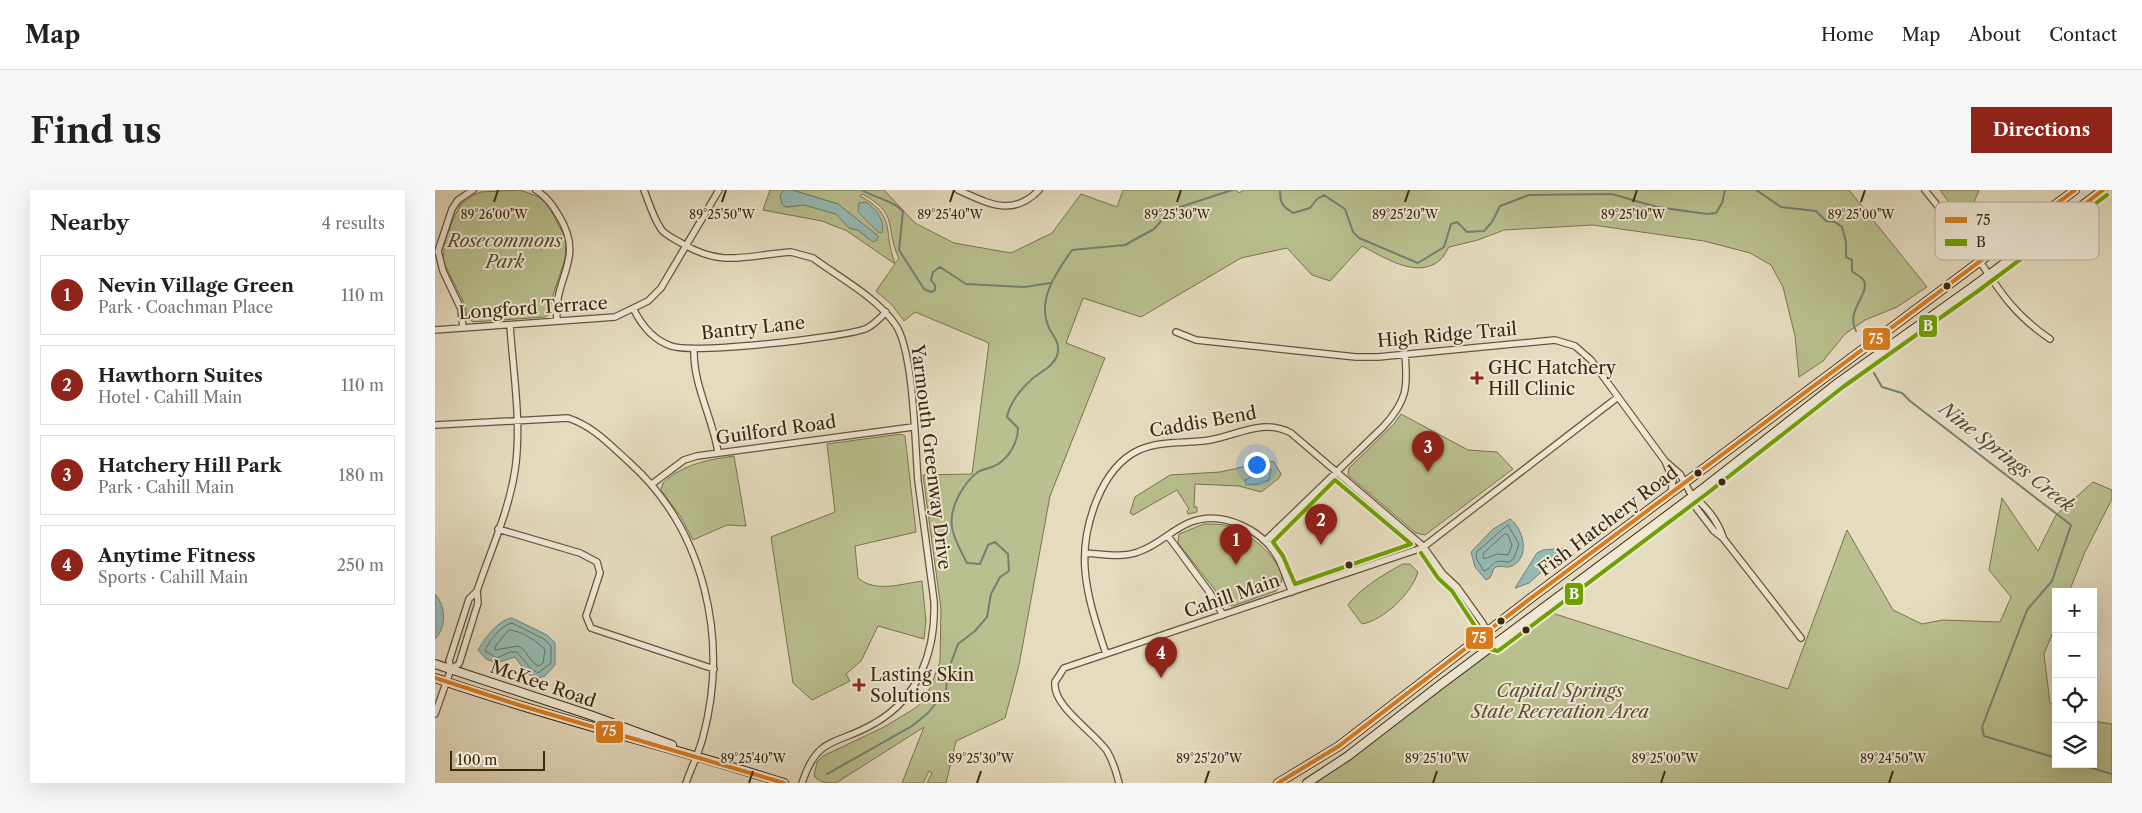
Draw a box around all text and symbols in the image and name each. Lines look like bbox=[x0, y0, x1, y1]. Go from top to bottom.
text: Map bbox=[25, 20, 80, 49]
text: Home bbox=[1821, 24, 1874, 46]
text: Map bbox=[1902, 24, 1940, 46]
text: About bbox=[1968, 24, 2021, 46]
text: Contact bbox=[2049, 24, 2117, 46]
button: Directions bbox=[1971, 107, 2112, 153]
text: Find us bbox=[30, 109, 162, 152]
legend bbox=[1935, 202, 2099, 260]
text: 89°26'00"W bbox=[460, 207, 528, 222]
text: 89°25'50"W bbox=[689, 207, 756, 222]
text: 89°25'40"W bbox=[917, 207, 984, 222]
text: 89°25'30"W bbox=[1144, 207, 1211, 222]
text: 89°25'20"W bbox=[1372, 207, 1439, 222]
text: 89°25'10"W bbox=[1601, 207, 1666, 222]
text: 89°25'00"W bbox=[1828, 207, 1895, 222]
text: Nearby bbox=[50, 210, 129, 235]
text: 75 bbox=[1976, 211, 1991, 229]
text: 4 results bbox=[322, 213, 385, 233]
park label: Rosecommons Park bbox=[446, 230, 563, 273]
text: B bbox=[1976, 233, 1986, 251]
text: Nevin Village Green bbox=[98, 274, 294, 297]
unlabelled marker bbox=[1942, 281, 1952, 291]
text: 1 bbox=[63, 285, 71, 305]
text: 110 m bbox=[341, 285, 384, 305]
street label: Longford Terrace bbox=[458, 292, 608, 324]
text: Park · Coachman Place bbox=[98, 297, 273, 317]
street label: Bantry Lane bbox=[700, 312, 806, 344]
line badge: B bbox=[1918, 314, 1938, 338]
text: B bbox=[1923, 317, 1933, 335]
street label: High Ridge Trail bbox=[1376, 318, 1518, 352]
line badge: 75 bbox=[1862, 327, 1891, 351]
text: 75 bbox=[1869, 330, 1884, 348]
street label: Yarmouth Greenway Drive bbox=[906, 342, 956, 571]
place label: GHC Hatchery Hill Clinic bbox=[1488, 357, 1617, 400]
text: Hawthorn Suites bbox=[98, 364, 263, 387]
marker: GHC Hatchery Hill Clinic bbox=[1470, 371, 1484, 385]
text: 2 bbox=[62, 375, 72, 395]
text: 110 m bbox=[341, 375, 384, 395]
text: Hotel · Cahill Main bbox=[98, 387, 242, 407]
water label: Nine Springs Creek bbox=[1933, 396, 2079, 517]
street label: Caddis Bend bbox=[1148, 402, 1258, 442]
street label: Guilford Road bbox=[714, 411, 838, 449]
pin: 3 bbox=[1412, 431, 1444, 472]
your location bbox=[1244, 452, 1270, 478]
text: Hatchery Hill Park bbox=[98, 454, 282, 477]
street label: Fish Hatchery Road bbox=[1534, 461, 1682, 581]
text: 3 bbox=[62, 465, 72, 485]
text: 180 m bbox=[338, 465, 384, 485]
unlabelled marker bbox=[1693, 468, 1703, 478]
text: Park · Cahill Main bbox=[98, 477, 234, 497]
unlabelled marker bbox=[1717, 477, 1727, 487]
pin: 2 bbox=[1305, 504, 1337, 545]
pin: 1 bbox=[1220, 524, 1252, 565]
text: Anytime Fitness bbox=[98, 544, 256, 567]
text: 4 bbox=[62, 555, 72, 575]
text: 250 m bbox=[337, 555, 384, 575]
unlabelled marker bbox=[1344, 560, 1354, 570]
text: Sports · Cahill Main bbox=[98, 567, 248, 587]
street label: Cahill Main bbox=[1181, 569, 1283, 623]
line badge: B bbox=[1564, 582, 1584, 606]
text: B bbox=[1569, 585, 1579, 603]
map controls bbox=[2052, 588, 2097, 768]
button: + bbox=[2052, 588, 2097, 633]
unlabelled marker bbox=[1496, 616, 1506, 626]
unlabelled marker bbox=[1521, 625, 1531, 635]
line badge: 75 bbox=[1465, 626, 1494, 650]
text: 75 bbox=[1472, 629, 1487, 647]
button: − bbox=[2052, 633, 2097, 678]
pin: 4 bbox=[1145, 637, 1177, 678]
street label: McKee Road bbox=[487, 656, 599, 712]
place label: Lasting Skin Solutions bbox=[870, 664, 974, 707]
marker: Lasting Skin Solutions bbox=[852, 678, 866, 692]
button: locate bbox=[2052, 678, 2097, 723]
park label: Capital Springs State Recreation Area bbox=[1470, 680, 1649, 723]
line badge: 75 bbox=[595, 720, 624, 744]
text: 75 bbox=[602, 722, 617, 740]
button: layers bbox=[2052, 723, 2097, 768]
scale bar bbox=[450, 748, 545, 771]
text: 100 m bbox=[457, 751, 497, 769]
text: 89°25'40"W bbox=[720, 751, 787, 766]
text: 89°25'30"W bbox=[948, 751, 1015, 766]
text: 89°25'20"W bbox=[1176, 751, 1243, 766]
text: 89°25'10"W bbox=[1405, 751, 1470, 766]
text: 89°25'00"W bbox=[1632, 751, 1699, 766]
text: 89°24'50"W bbox=[1860, 751, 1927, 766]

